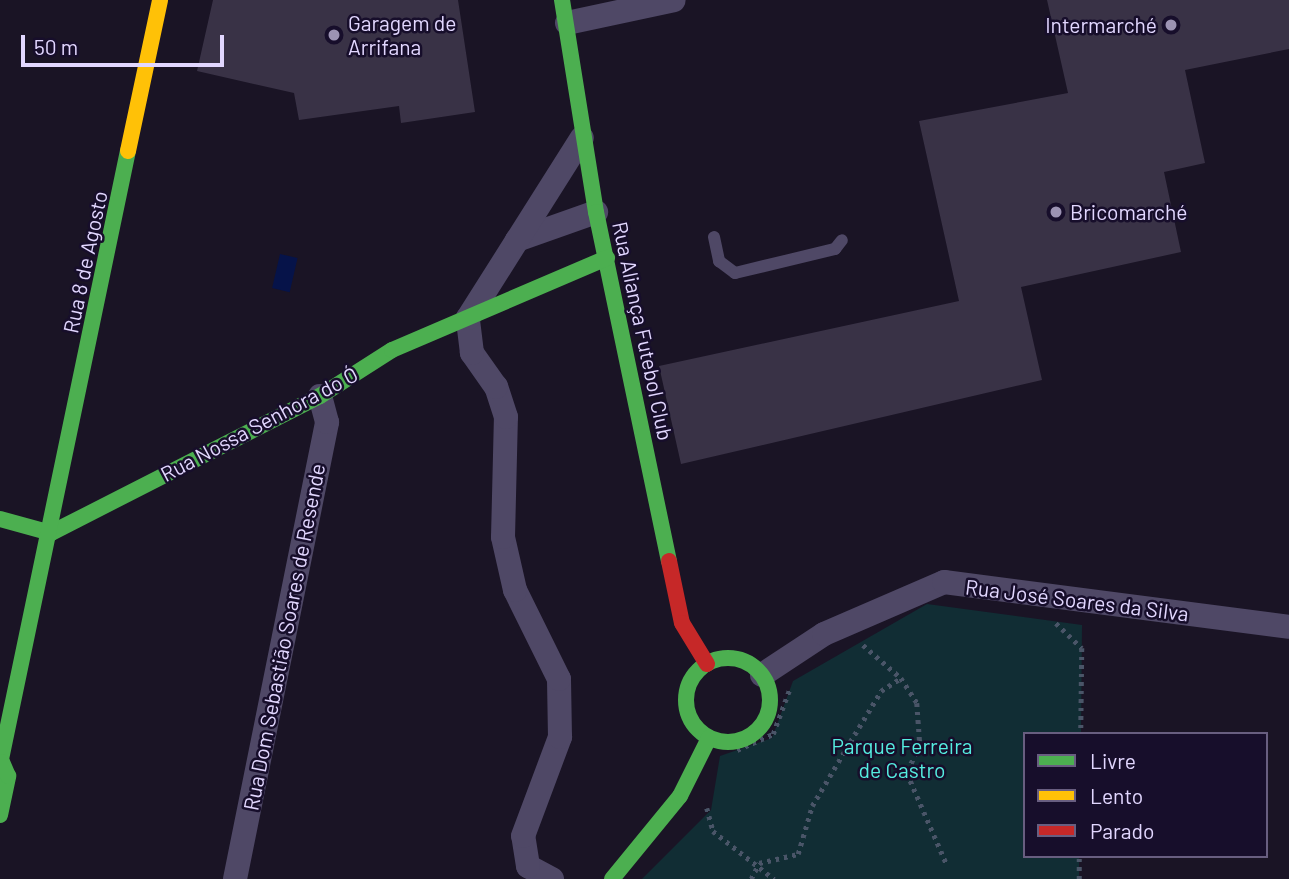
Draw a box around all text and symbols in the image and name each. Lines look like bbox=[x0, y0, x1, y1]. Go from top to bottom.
place label: Garagem de Arrifana bbox=[348, 10, 456, 60]
place label: Intermarché bbox=[1045, 12, 1157, 38]
marker: Intermarché bbox=[1163, 17, 1179, 33]
scale bar bbox=[24, 21, 228, 65]
marker: Garagem de Arrifana bbox=[326, 27, 342, 43]
text: 50 m bbox=[34, 34, 78, 59]
street label: Rua 8 de Agosto bbox=[58, 189, 112, 335]
place label: Bricomarché bbox=[1070, 199, 1187, 225]
marker: Bricomarché bbox=[1048, 204, 1064, 220]
street label: Rua Aliança Futebol Club bbox=[607, 219, 679, 443]
street label: Rua Nossa Senhora do Ó bbox=[156, 361, 362, 487]
street label: Rua Dom Sebastião Soares de Resende bbox=[238, 461, 330, 813]
street label: Rua José Soares da Silva bbox=[964, 574, 1190, 626]
legend bbox=[1023, 732, 1268, 858]
park label: Parque Ferreira de Castro bbox=[831, 733, 973, 783]
text: Livre bbox=[1090, 748, 1136, 773]
text: Lento bbox=[1090, 783, 1143, 808]
text: Parado bbox=[1090, 818, 1154, 843]

